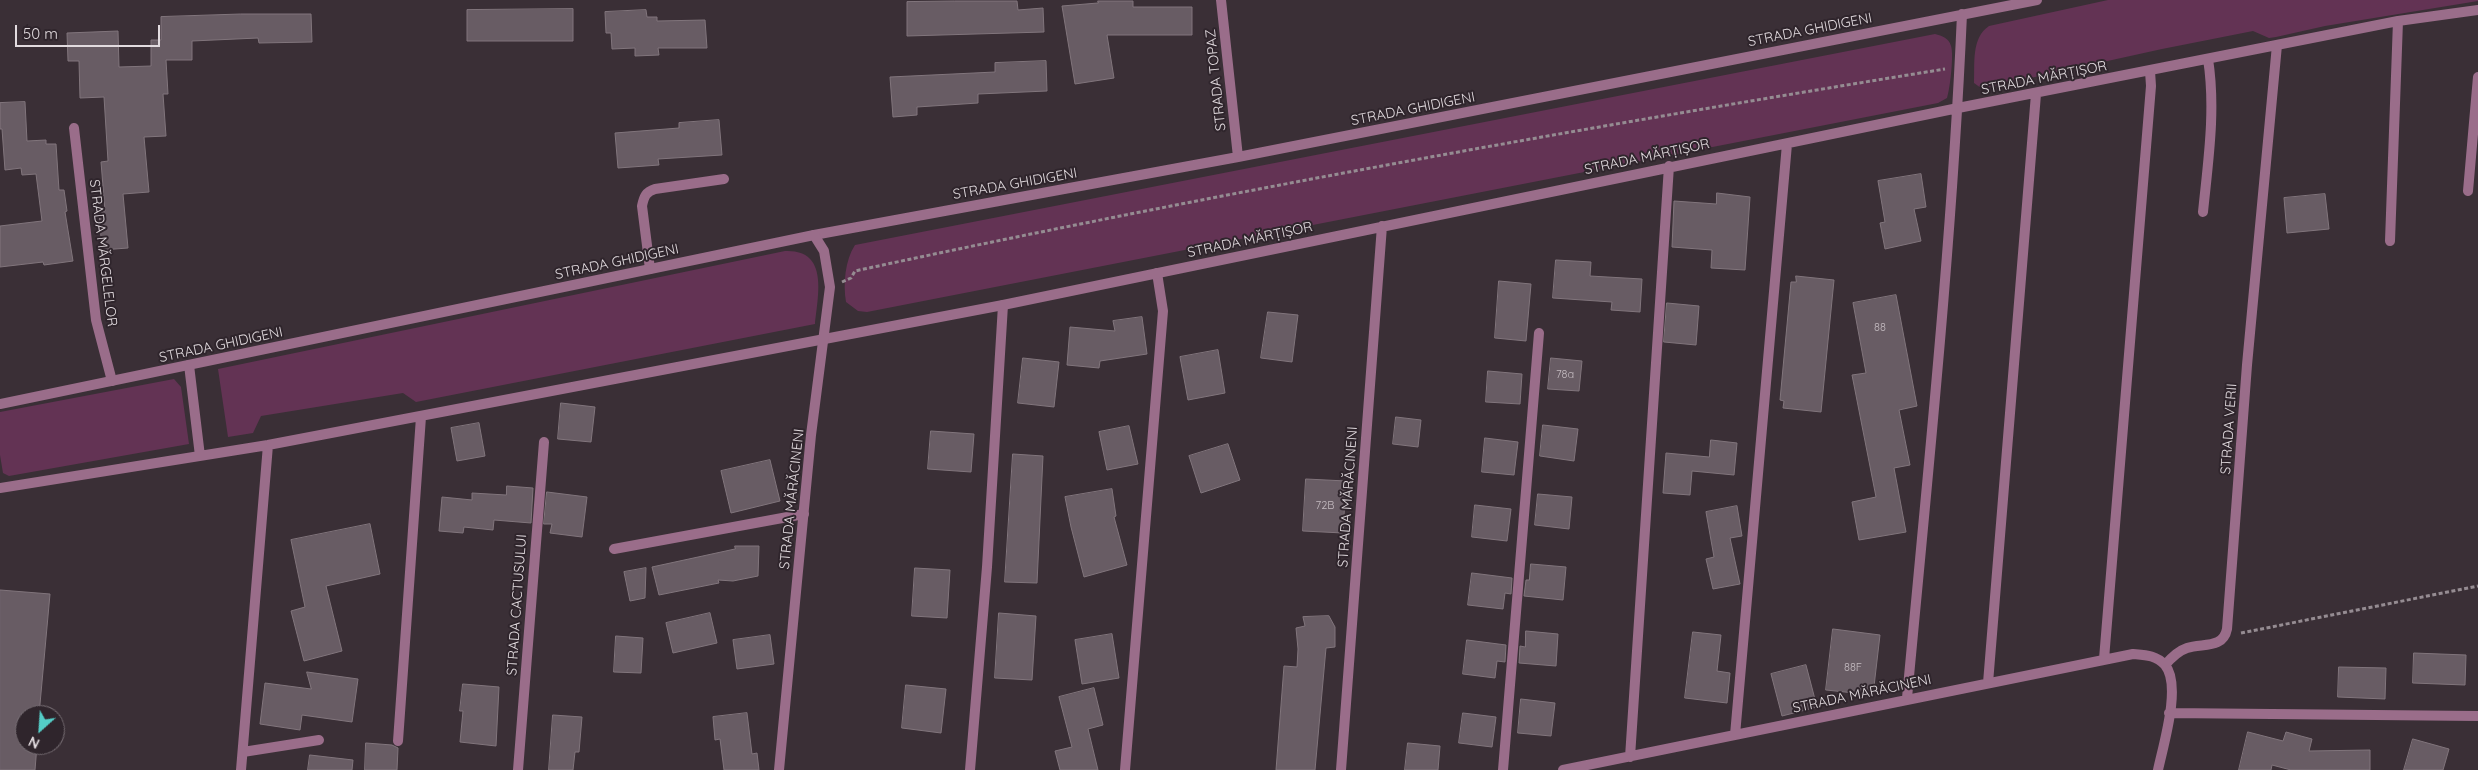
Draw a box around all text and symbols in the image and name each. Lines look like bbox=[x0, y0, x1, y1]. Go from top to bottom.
street label: STRADA GHIDIGENI bbox=[1747, 10, 1873, 50]
scale bar bbox=[18, 15, 162, 47]
text: 50 m bbox=[23, 24, 58, 43]
street label: STRADA TOPAZ bbox=[1202, 28, 1230, 132]
street label: STRADA MĂRȚIȘOR bbox=[1980, 58, 2108, 98]
street label: STRADA GHIDIGENI bbox=[1350, 89, 1476, 129]
street label: STRADA MĂRȚIȘOR bbox=[1583, 136, 1711, 178]
street label: STRADA GHIDIGENI bbox=[952, 165, 1078, 203]
street label: STRADA MĂRGELELOR bbox=[86, 179, 120, 327]
street label: STRADA MĂRȚIȘOR bbox=[1186, 219, 1314, 261]
street label: STRADA GHIDIGENI bbox=[554, 241, 680, 283]
house number: 88 bbox=[1874, 321, 1886, 335]
street label: STRADA GHIDIGENI bbox=[158, 324, 284, 366]
house number: 78a bbox=[1556, 368, 1574, 382]
street label: STRADA VERII bbox=[2217, 383, 2241, 475]
street label: STRADA MĂRĂCINENI bbox=[1335, 426, 1361, 568]
street label: STRADA MĂRĂCINENI bbox=[776, 428, 808, 570]
house number: 72B bbox=[1316, 499, 1334, 513]
street label: STRADA CACTUSULUI bbox=[504, 534, 530, 676]
house number: 88F bbox=[1844, 661, 1862, 675]
street label: STRADA MĂRĂCINENI bbox=[1791, 671, 1933, 717]
north arrow bbox=[15, 705, 65, 755]
text: N bbox=[25, 732, 42, 753]

